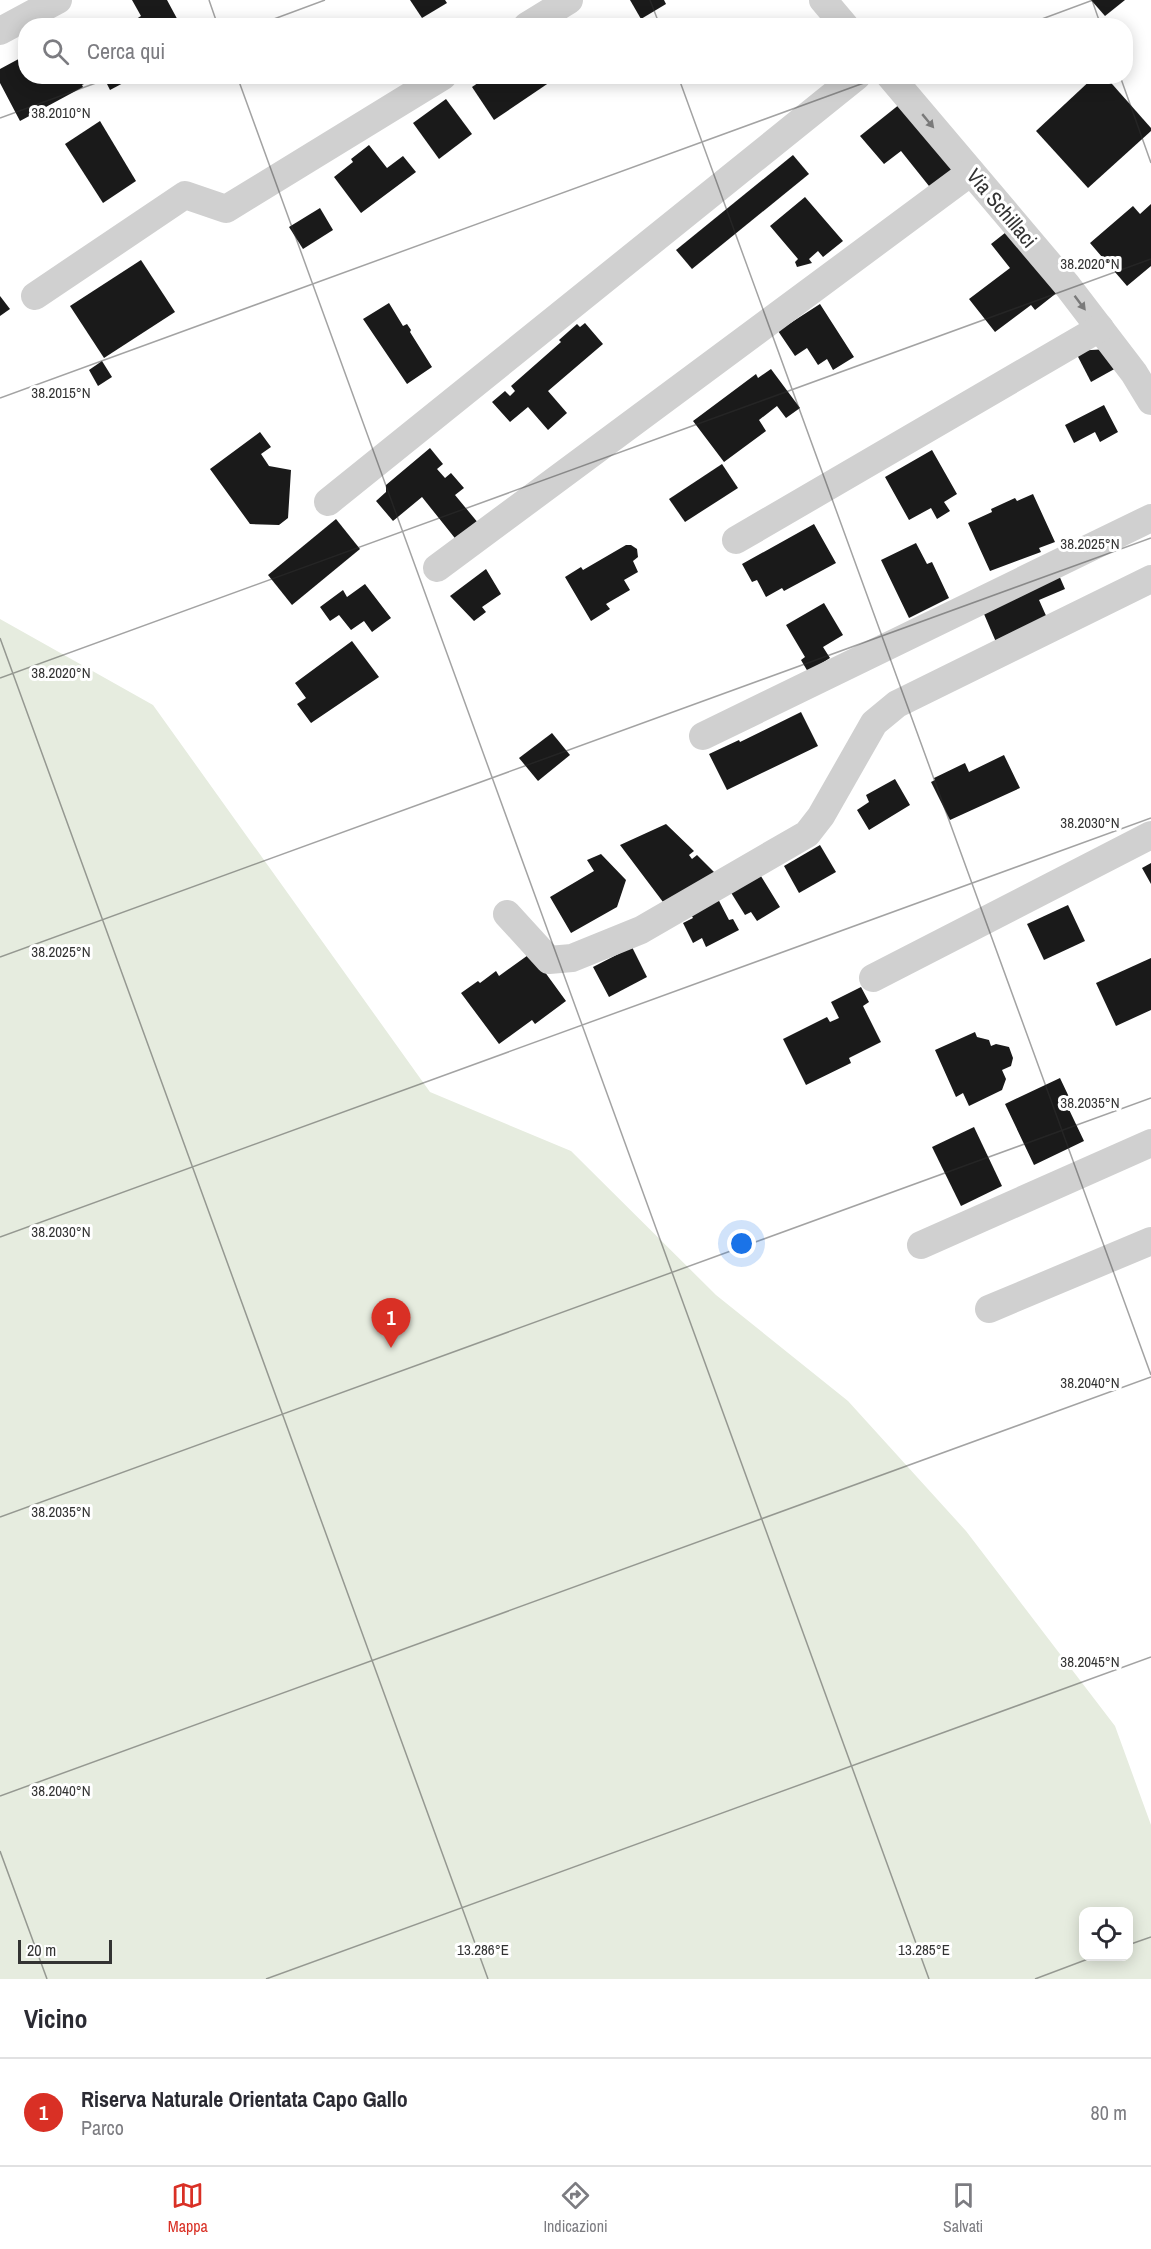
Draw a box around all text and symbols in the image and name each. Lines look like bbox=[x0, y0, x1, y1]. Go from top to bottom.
search box bbox=[18, 18, 1133, 84]
icon: search bbox=[39, 35, 72, 68]
text: Cerca qui bbox=[87, 36, 165, 66]
text: 38.2010°N bbox=[31, 102, 91, 123]
one-way arrow bbox=[921, 113, 934, 128]
street label: Via Schillaci bbox=[960, 162, 1044, 254]
text: 38.2020°N bbox=[1060, 253, 1120, 274]
one-way arrow bbox=[1074, 295, 1086, 310]
text: 38.2015°N bbox=[31, 382, 91, 403]
text: 38.2025°N bbox=[1060, 533, 1120, 554]
text: 38.2020°N bbox=[31, 662, 91, 683]
text: 38.2030°N bbox=[1060, 812, 1120, 833]
text: 38.2025°N bbox=[31, 941, 91, 962]
text: 38.2035°N bbox=[1060, 1092, 1120, 1113]
text: 38.2030°N bbox=[31, 1221, 91, 1242]
your location bbox=[727, 1229, 756, 1258]
pin: 1 bbox=[372, 1298, 410, 1348]
text: 38.2040°N bbox=[1060, 1372, 1120, 1393]
text: 38.2035°N bbox=[31, 1501, 91, 1522]
text: 38.2045°N bbox=[1060, 1651, 1120, 1672]
text: 38.2040°N bbox=[31, 1780, 91, 1801]
map controls bbox=[1079, 1907, 1133, 1961]
button: locate bbox=[1079, 1907, 1133, 1961]
scale bar bbox=[18, 1937, 112, 1964]
text: 20 m bbox=[27, 1939, 56, 1961]
text: 13.286°E bbox=[457, 1939, 509, 1960]
text: 13.285°E bbox=[898, 1939, 950, 1960]
text: Vicino bbox=[24, 2001, 88, 2036]
text: Riserva Naturale Orientata Capo Gallo bbox=[81, 2084, 408, 2114]
text: 1 bbox=[39, 2099, 48, 2126]
text: 80 m bbox=[1091, 2099, 1127, 2126]
text: Parco bbox=[81, 2114, 124, 2141]
tab: Mappa bbox=[168, 2179, 208, 2237]
tab: Indicazioni bbox=[543, 2179, 608, 2237]
tab: Salvati bbox=[943, 2179, 983, 2237]

